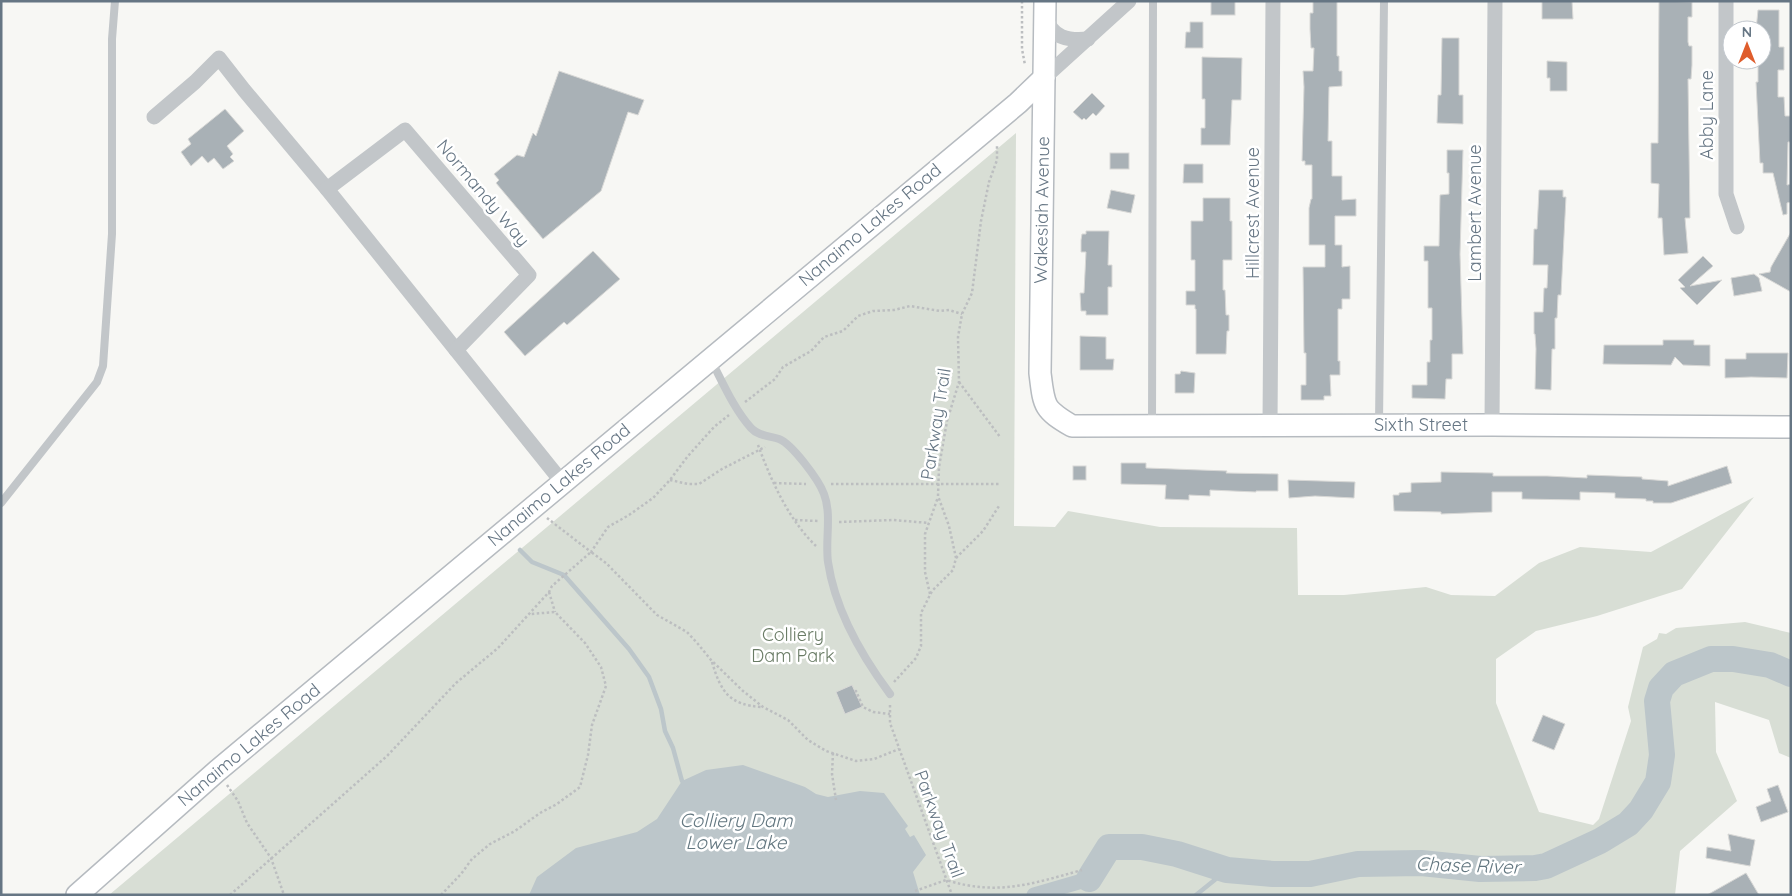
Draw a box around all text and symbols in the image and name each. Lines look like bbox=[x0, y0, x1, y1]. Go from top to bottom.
north arrow bbox=[1722, 20, 1772, 70]
text: N bbox=[1742, 23, 1752, 41]
street label: Abby Lane bbox=[1695, 70, 1718, 160]
street label: Normandy Way bbox=[432, 134, 535, 251]
street label: Wakesiah Avenue bbox=[1029, 136, 1054, 284]
street label: Lambert Avenue bbox=[1463, 144, 1486, 282]
street label: Hillcrest Avenue bbox=[1241, 147, 1264, 279]
street label: Nanaimo Lakes Road bbox=[794, 158, 946, 291]
street label: Parkway Trail bbox=[915, 366, 956, 482]
street label: Sixth Street bbox=[1374, 413, 1468, 436]
street label: Nanaimo Lakes Road bbox=[483, 418, 635, 551]
park label: Colliery Dam Park bbox=[751, 623, 835, 667]
street label: Nanaimo Lakes Road bbox=[173, 678, 325, 811]
street label: Parkway Trail bbox=[909, 767, 970, 881]
water label: Colliery Dam Lower Lake bbox=[679, 808, 793, 854]
water label: Chase River bbox=[1415, 851, 1523, 879]

